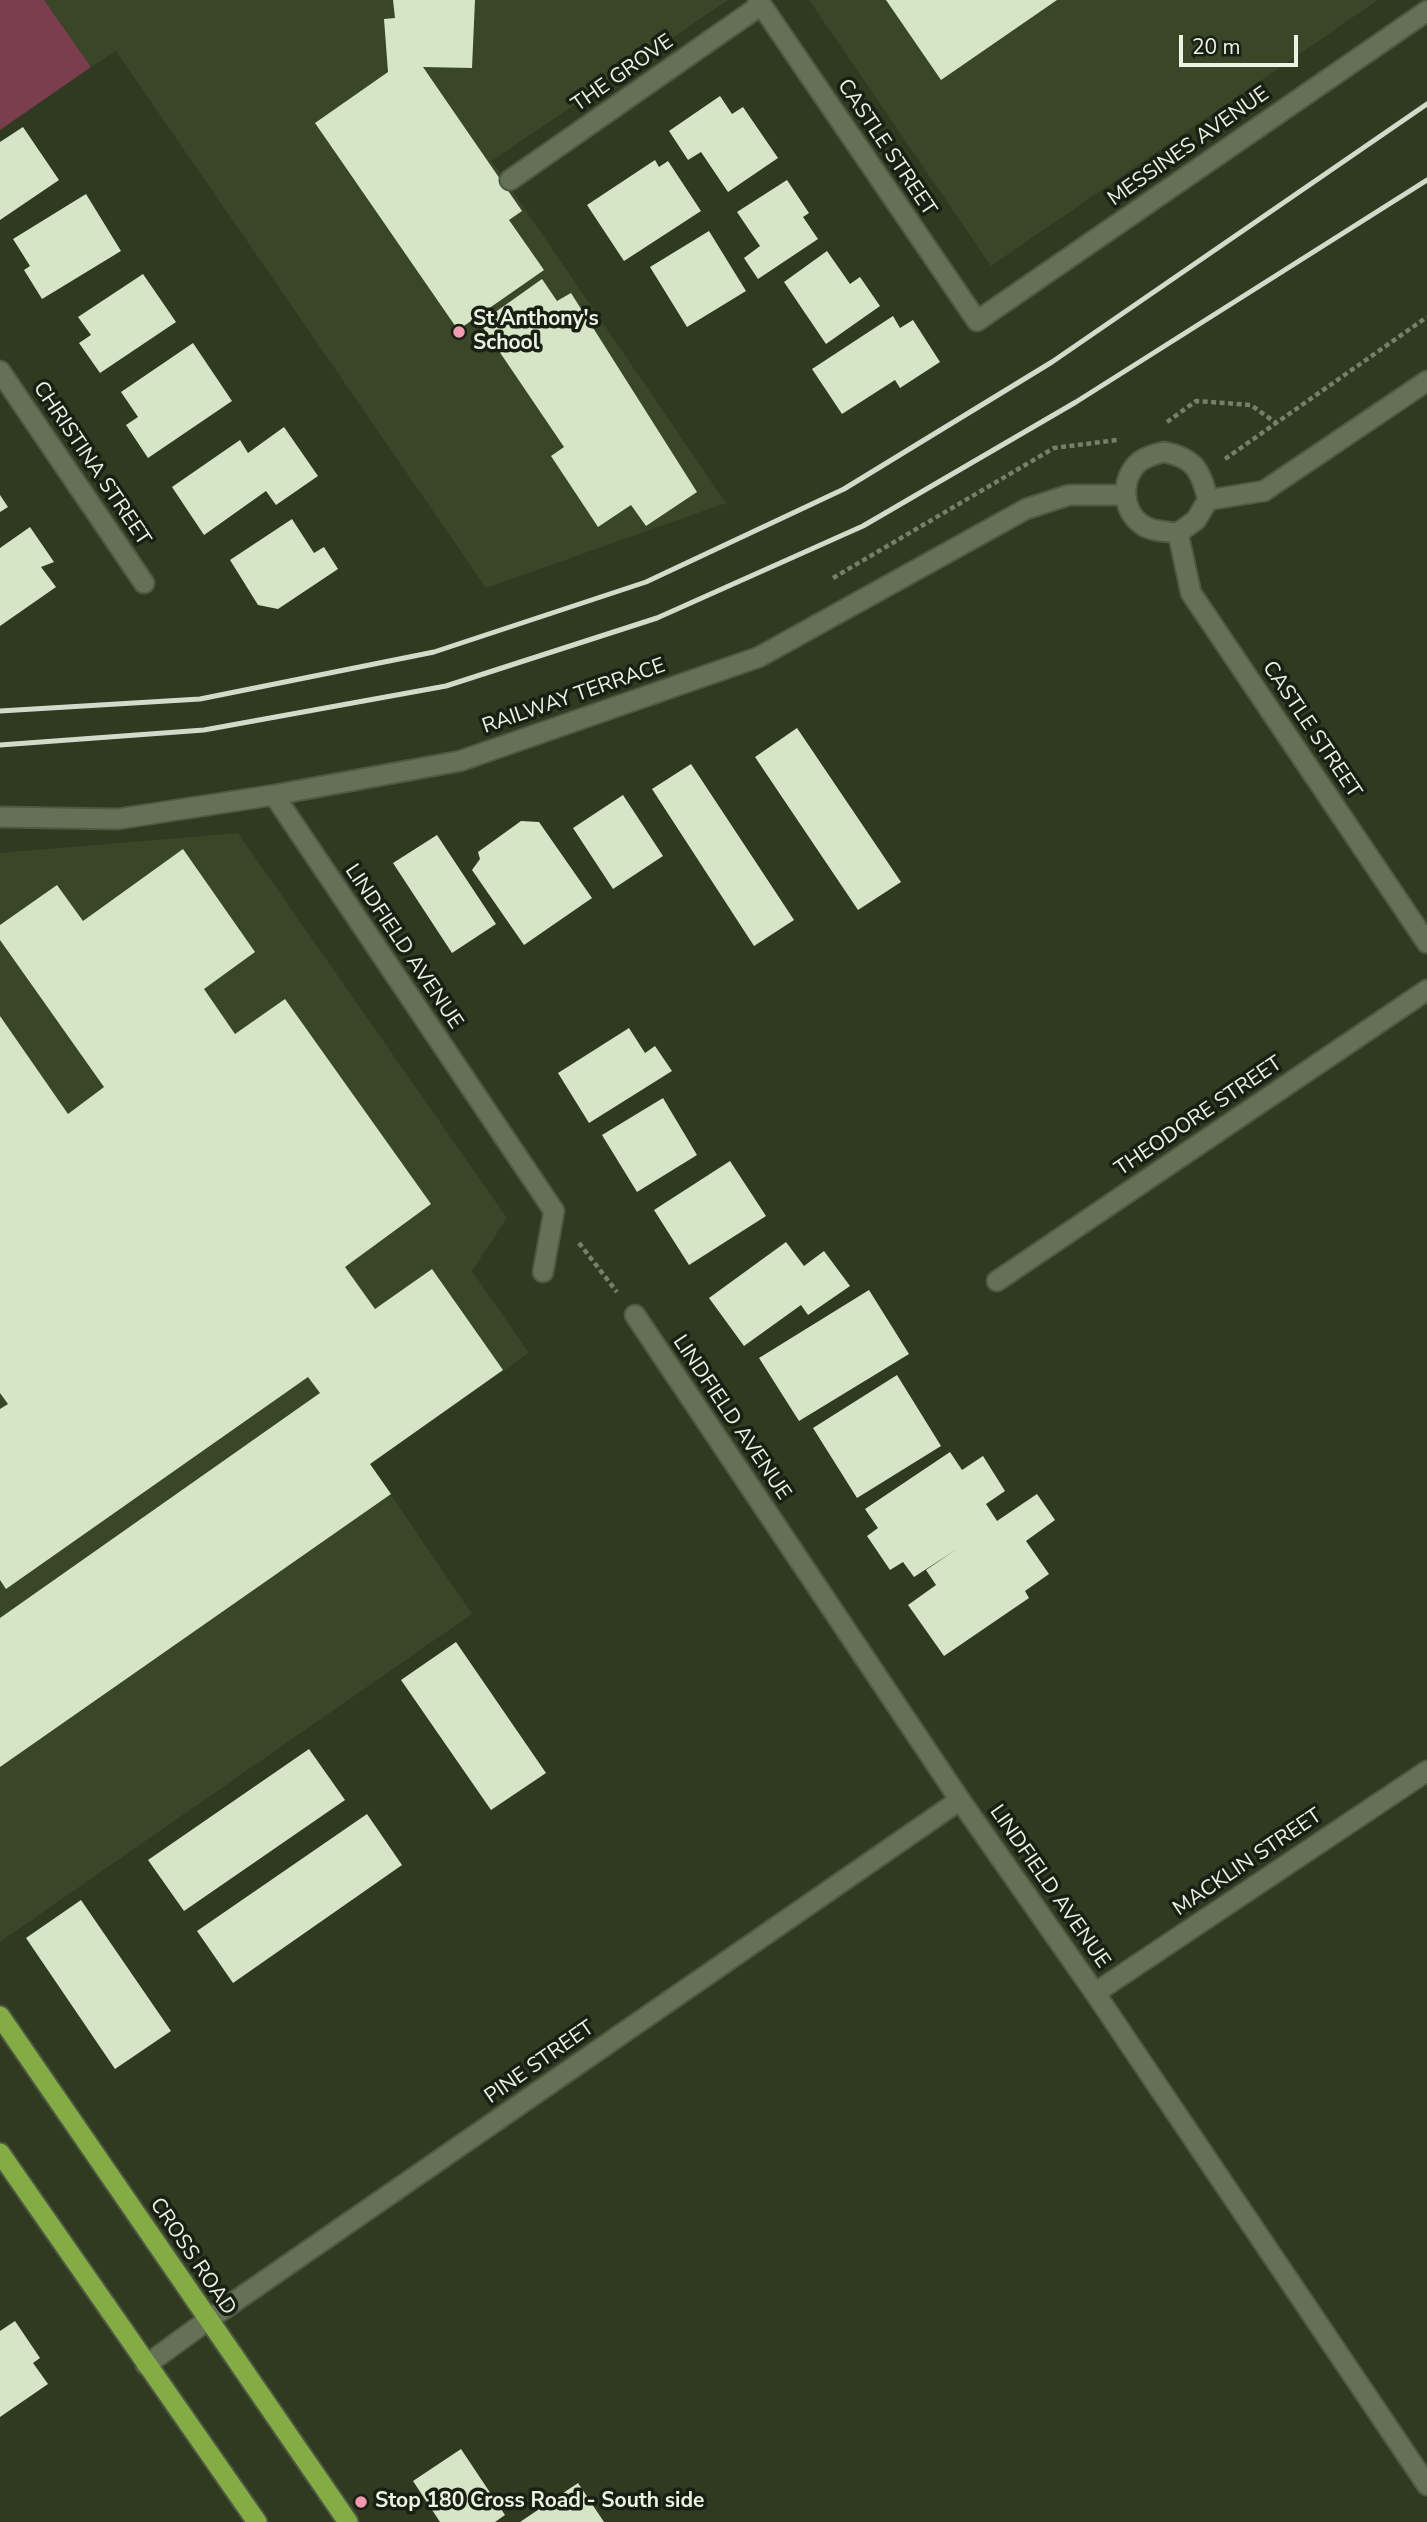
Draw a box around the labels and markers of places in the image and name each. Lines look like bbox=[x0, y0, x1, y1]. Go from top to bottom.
place label: St Anthony's School bbox=[473, 307, 599, 357]
marker: St Anthony's School bbox=[451, 324, 467, 340]
place label: Stop 180 Cross Road - South side bbox=[375, 2489, 704, 2515]
marker: Stop 180 Cross Road - South side bbox=[353, 2494, 369, 2510]

